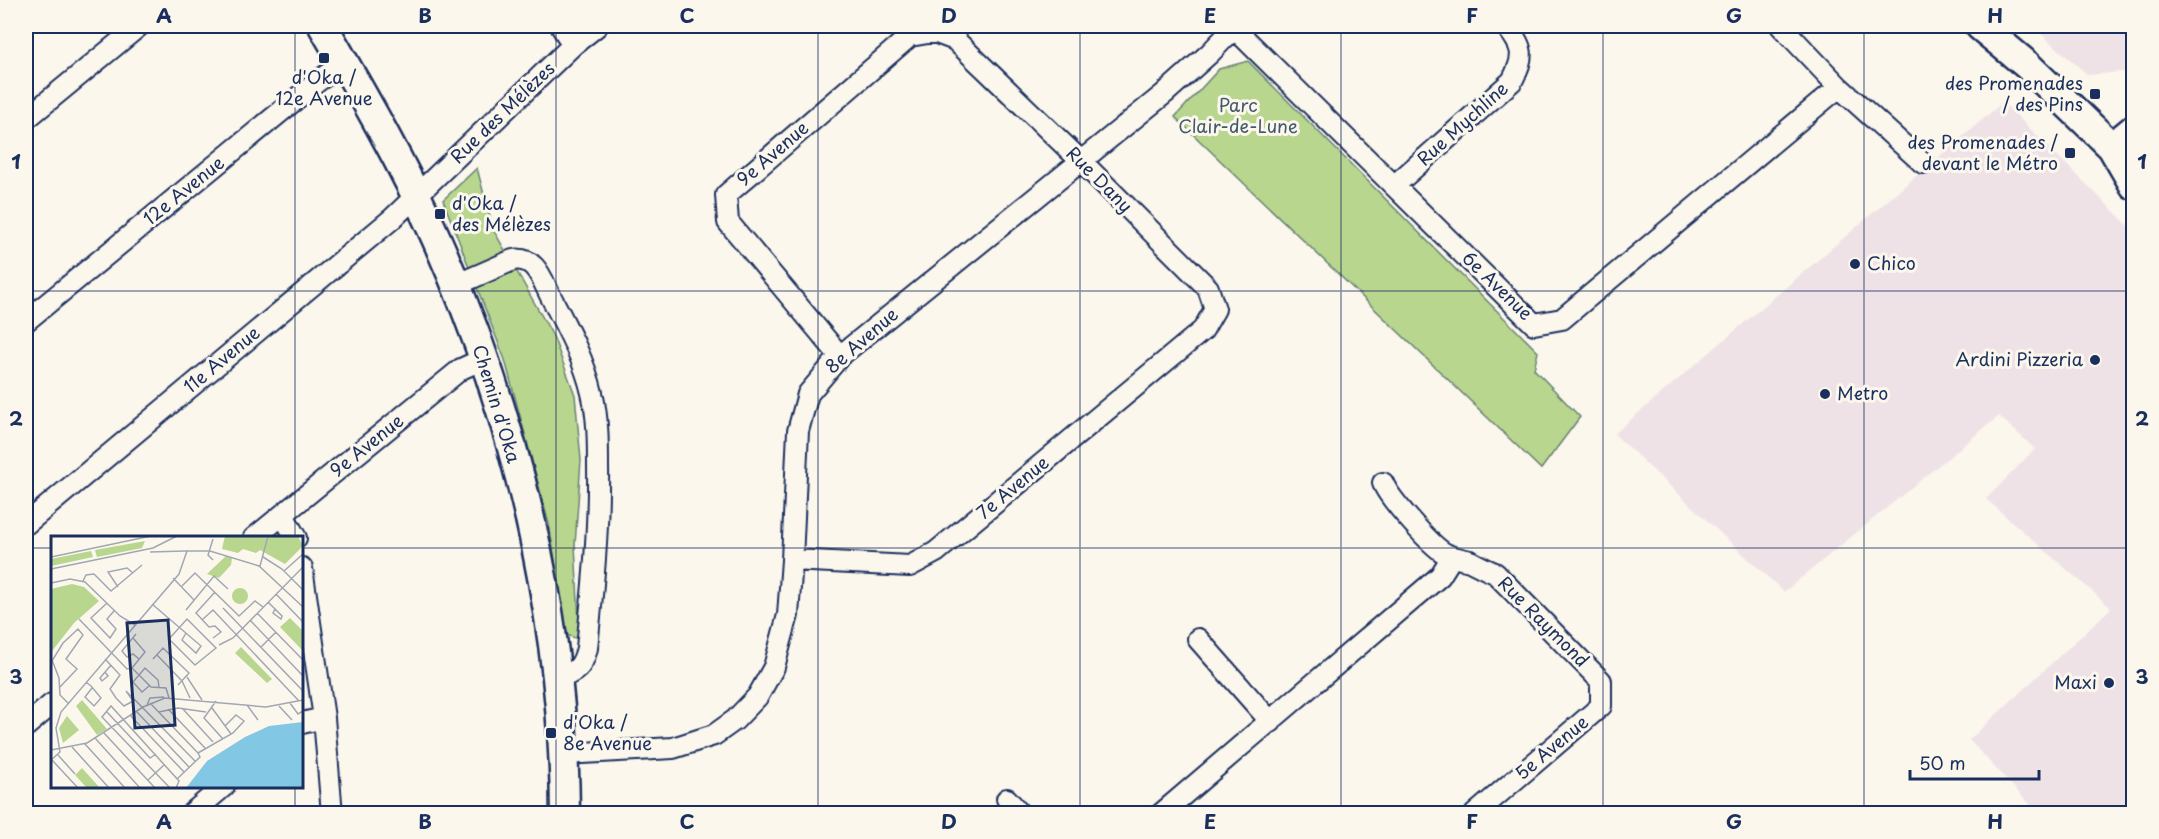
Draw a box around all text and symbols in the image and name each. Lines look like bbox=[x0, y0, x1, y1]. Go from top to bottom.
text: A bbox=[156, 0, 172, 30]
text: B bbox=[418, 0, 432, 30]
text: C bbox=[679, 0, 695, 30]
text: D bbox=[941, 0, 957, 30]
text: E bbox=[1204, 0, 1216, 30]
text: F bbox=[1466, 0, 1478, 30]
text: G bbox=[1726, 0, 1742, 30]
text: H bbox=[1987, 0, 2003, 30]
marker: d'Oka / 12e Avenue bbox=[317, 51, 331, 65]
street label: Rue des Mélèzes bbox=[444, 55, 560, 169]
place label: d'Oka / 12e Avenue bbox=[275, 63, 373, 111]
place label: des Promenades / des Pins bbox=[1945, 69, 2083, 117]
street label: Rue Mychline bbox=[1410, 75, 1514, 171]
marker: des Promenades / des Pins bbox=[2088, 87, 2102, 101]
park label: Parc Clair-de-Lune bbox=[1178, 91, 1298, 139]
street label: 9e Avenue bbox=[730, 114, 814, 192]
place label: des Promenades / devant le Métro bbox=[1907, 128, 2059, 176]
street label: Rue Dany bbox=[1061, 140, 1139, 218]
text: 1 bbox=[11, 146, 21, 176]
marker: des Promenades / devant le Métro bbox=[2063, 146, 2077, 160]
text: 1 bbox=[2137, 146, 2147, 176]
street label: 12e Avenue bbox=[137, 149, 229, 231]
place label: d'Oka / des Mélèzes bbox=[452, 189, 551, 237]
marker: d'Oka / des Mélèzes bbox=[433, 207, 447, 221]
street label: 6e Avenue bbox=[1457, 244, 1540, 326]
place label: Chico bbox=[1867, 249, 1916, 276]
marker: Chico bbox=[1848, 257, 1862, 271]
street label: 8e Avenue bbox=[819, 300, 904, 379]
street label: 11e Avenue bbox=[177, 319, 265, 399]
street label: Chemin d'Oka bbox=[467, 341, 528, 467]
place label: Ardini Pizzeria bbox=[1955, 345, 2084, 372]
marker: Ardini Pizzeria bbox=[2088, 353, 2102, 367]
place label: Metro bbox=[1837, 379, 1888, 406]
marker: Metro bbox=[1818, 387, 1832, 401]
text: 2 bbox=[9, 403, 23, 433]
text: 2 bbox=[2135, 403, 2149, 433]
street label: 9e Avenue bbox=[324, 407, 409, 483]
street label: 7e Avenue bbox=[970, 448, 1054, 525]
inset map bbox=[51, 536, 303, 788]
street label: Rue Raymond bbox=[1492, 569, 1596, 673]
text: 3 bbox=[9, 661, 23, 691]
text: 3 bbox=[2135, 661, 2149, 691]
place label: Maxi bbox=[2054, 668, 2097, 695]
marker: Maxi bbox=[2102, 676, 2116, 690]
place label: d'Oka / 8e Avenue bbox=[563, 708, 652, 756]
street label: 5e Avenue bbox=[1509, 708, 1594, 786]
marker: d'Oka / 8e Avenue bbox=[544, 726, 558, 740]
scale bar bbox=[1910, 743, 2039, 781]
text: 50 m bbox=[1919, 749, 1966, 776]
text: A bbox=[156, 806, 172, 836]
text: B bbox=[418, 806, 432, 836]
text: C bbox=[679, 806, 695, 836]
text: D bbox=[941, 806, 957, 836]
text: E bbox=[1204, 806, 1216, 836]
text: F bbox=[1466, 806, 1478, 836]
text: G bbox=[1726, 806, 1742, 836]
text: H bbox=[1987, 806, 2003, 836]

